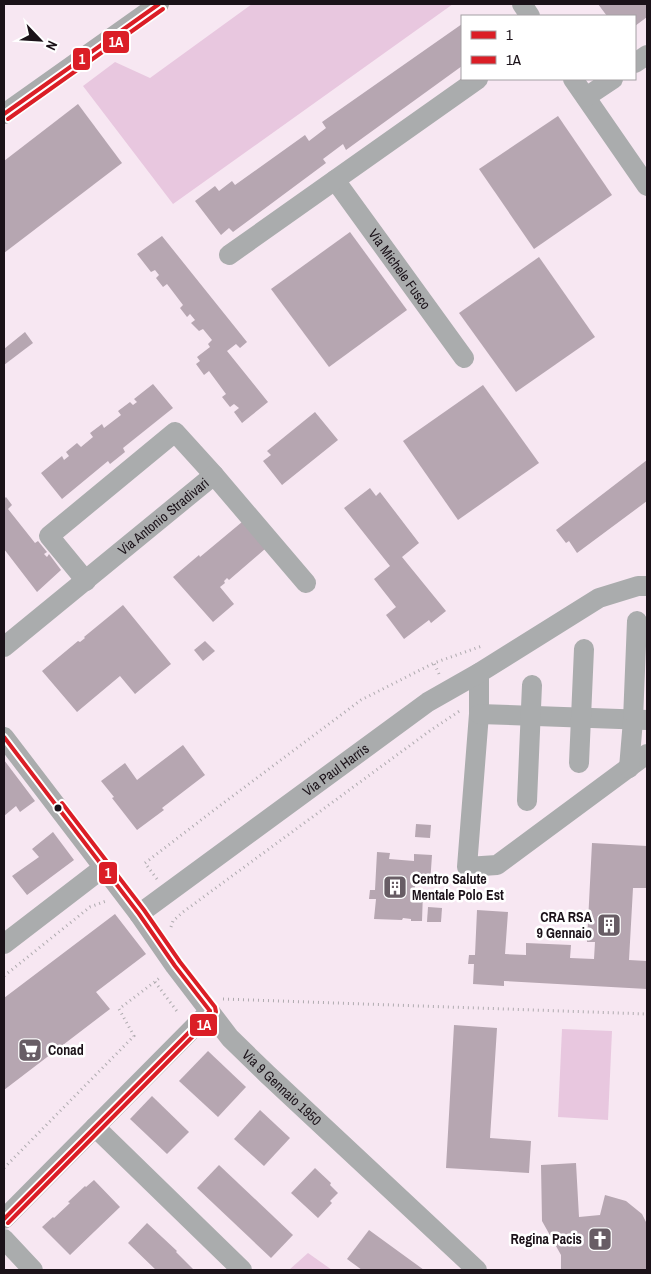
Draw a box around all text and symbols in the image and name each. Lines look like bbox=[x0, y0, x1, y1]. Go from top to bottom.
north arrow bbox=[15, 15, 65, 65]
legend bbox=[461, 15, 636, 80]
text: 1 bbox=[506, 24, 513, 45]
line badge: 1A bbox=[102, 30, 130, 54]
text: 1A bbox=[109, 33, 124, 51]
text: N bbox=[42, 38, 62, 53]
line badge: 1 bbox=[72, 47, 91, 71]
text: 1A bbox=[506, 49, 522, 70]
text: 1 bbox=[79, 50, 86, 68]
street label: Via Michele Fusco bbox=[364, 225, 435, 313]
street label: Via Antonio Stradivari bbox=[114, 474, 213, 559]
street label: Via Paul Harris bbox=[299, 739, 373, 800]
unlabelled marker bbox=[53, 803, 63, 813]
line badge: 1 bbox=[98, 861, 118, 885]
text: 1 bbox=[105, 864, 112, 882]
place label: Centro Salute Mentale Polo Est bbox=[412, 870, 504, 904]
building icon: Centro Salute Mentale Polo Est bbox=[382, 874, 408, 900]
place label: CRA RSA 9 Gennaio bbox=[536, 908, 593, 942]
building icon: CRA RSA 9 Gennaio bbox=[596, 912, 622, 938]
line badge: 1A bbox=[189, 1013, 218, 1037]
text: 1A bbox=[197, 1016, 212, 1034]
supermarket icon: Conad bbox=[17, 1037, 43, 1063]
place label: Conad bbox=[48, 1041, 84, 1059]
street label: Via 9 Gennaio 1950 bbox=[238, 1046, 325, 1129]
church icon: Regina Pacis bbox=[587, 1226, 613, 1252]
place label: Regina Pacis bbox=[511, 1230, 582, 1248]

